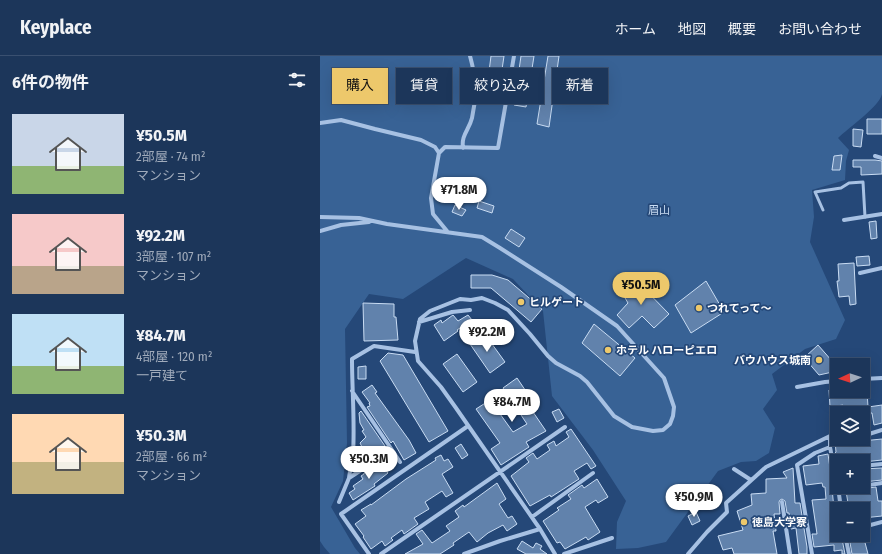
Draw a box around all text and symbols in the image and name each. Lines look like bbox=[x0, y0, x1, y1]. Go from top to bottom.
text: Keyplace bbox=[20, 16, 92, 39]
text: ホーム bbox=[614, 21, 656, 38]
text: 地図 bbox=[678, 21, 706, 38]
text: 概要 bbox=[728, 21, 756, 38]
text: お問い合わせ bbox=[778, 21, 862, 38]
chip: 購入 bbox=[332, 68, 388, 104]
chip: 賃貸 bbox=[396, 68, 452, 104]
chip: 絞り込み bbox=[460, 68, 544, 104]
chip: 新着 bbox=[552, 68, 608, 104]
icon: filters bbox=[286, 69, 308, 91]
text: 6件の物件 bbox=[12, 72, 89, 93]
text: ¥50.5M bbox=[136, 125, 187, 146]
icon: home bbox=[44, 130, 92, 178]
text: 2部屋 · 74 m² bbox=[136, 149, 205, 164]
text: マンション bbox=[136, 168, 201, 183]
pin: ¥71.8M bbox=[426, 177, 492, 211]
text: ¥71.8M bbox=[441, 182, 477, 197]
park label: 眉山 bbox=[648, 204, 670, 217]
text: ¥92.2M bbox=[136, 225, 185, 246]
icon: home bbox=[44, 230, 92, 278]
text: 3部屋 · 107 m² bbox=[136, 249, 211, 264]
text: マンション bbox=[136, 268, 201, 283]
pin: ¥50.5M bbox=[608, 272, 674, 306]
text: ¥50.5M bbox=[622, 277, 660, 292]
place label: ヒルゲート bbox=[529, 296, 584, 309]
marker: ヒルゲート bbox=[516, 297, 526, 307]
place label: つれてって～ bbox=[707, 302, 771, 315]
marker: つれてって～ bbox=[694, 303, 704, 313]
pin: ¥92.2M bbox=[454, 319, 520, 353]
text: ¥92.2M bbox=[468, 324, 506, 339]
text: ¥84.7M bbox=[136, 325, 186, 346]
icon: home bbox=[44, 330, 92, 378]
place label: ホテル ハローピエロ bbox=[616, 344, 717, 357]
marker: ホテル ハローピエロ bbox=[603, 345, 613, 355]
text: 4部屋 · 120 m² bbox=[136, 349, 212, 364]
place label: バウハウス城南 bbox=[734, 354, 811, 367]
marker: バウハウス城南 bbox=[814, 355, 824, 365]
north arrow bbox=[830, 358, 870, 398]
map controls bbox=[830, 358, 870, 542]
text: 一戸建て bbox=[136, 368, 188, 383]
pin: ¥84.7M bbox=[479, 389, 545, 423]
text: ¥84.7M bbox=[493, 394, 531, 409]
button: layers bbox=[830, 406, 870, 446]
text: ¥50.3M bbox=[136, 425, 187, 446]
icon: home bbox=[44, 430, 92, 478]
pin: ¥50.3M bbox=[336, 446, 402, 480]
text: 2部屋 · 66 m² bbox=[136, 449, 207, 464]
text: ¥50.3M bbox=[350, 451, 388, 466]
button: + bbox=[830, 454, 870, 494]
text: マンション bbox=[136, 468, 201, 483]
pin: ¥50.9M bbox=[661, 484, 727, 518]
text: ¥50.9M bbox=[675, 489, 713, 504]
button: − bbox=[830, 502, 870, 542]
place label: 徳島大学寮 bbox=[752, 516, 807, 529]
marker: 徳島大学寮 bbox=[739, 517, 749, 527]

